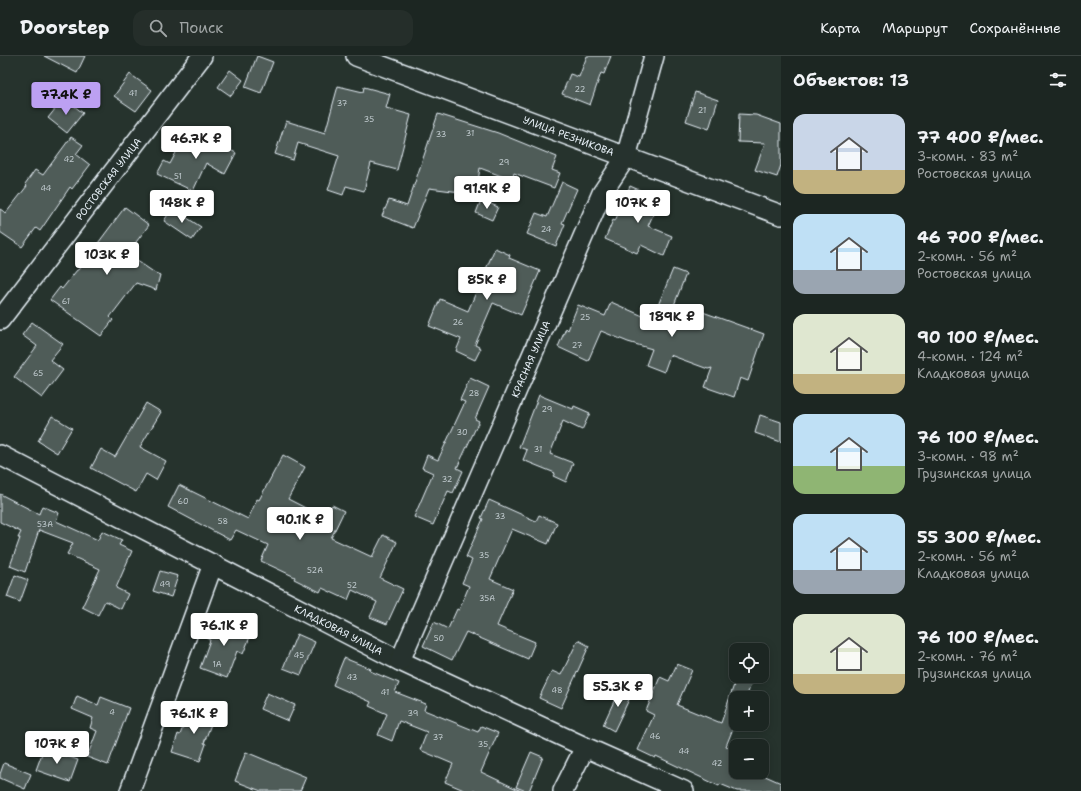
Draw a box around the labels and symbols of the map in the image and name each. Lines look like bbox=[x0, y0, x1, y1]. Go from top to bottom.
pin: 77.4K ₽ bbox=[29, 82, 103, 116]
house number: 22 bbox=[575, 84, 586, 95]
house number: 41 bbox=[129, 88, 137, 99]
house number: 37 bbox=[337, 98, 348, 109]
house number: 21 bbox=[698, 105, 706, 116]
street label: УЛИЦА РЕЗНИКОВА bbox=[521, 113, 616, 158]
house number: 35 bbox=[364, 114, 374, 125]
pin: 46.7K ₽ bbox=[159, 126, 233, 160]
house number: 31 bbox=[466, 128, 474, 139]
house number: 33 bbox=[436, 129, 446, 140]
street label: РОСТОВСКАЯ УЛИЦА bbox=[72, 135, 144, 223]
house number: 42 bbox=[64, 154, 75, 165]
house number: 29 bbox=[499, 157, 509, 168]
house number: 51 bbox=[174, 171, 182, 182]
pin: 91.9K ₽ bbox=[450, 176, 524, 210]
house number: 44 bbox=[41, 183, 52, 194]
pin: 148K ₽ bbox=[149, 190, 215, 224]
pin: 107K ₽ bbox=[605, 190, 671, 224]
house number: 24 bbox=[541, 224, 552, 235]
pin: 103K ₽ bbox=[74, 242, 140, 276]
pin: 85K ₽ bbox=[459, 267, 515, 301]
house number: 61 bbox=[62, 296, 70, 307]
pin: 189K ₽ bbox=[639, 304, 705, 338]
house number: 25 bbox=[580, 312, 590, 323]
house number: 26 bbox=[453, 317, 464, 328]
street label: КРАСНАЯ УЛИЦА bbox=[508, 318, 553, 400]
house number: 27 bbox=[572, 340, 583, 351]
house number: 65 bbox=[33, 368, 43, 379]
house number: 28 bbox=[469, 388, 479, 399]
house number: 29 bbox=[542, 404, 552, 415]
house number: 30 bbox=[456, 427, 468, 438]
house number: 31 bbox=[534, 444, 542, 455]
house number: 32 bbox=[442, 474, 453, 485]
house number: 60 bbox=[178, 496, 189, 507]
pin: 90.1K ₽ bbox=[263, 507, 337, 541]
house number: 33 bbox=[495, 511, 505, 522]
house number: 58 bbox=[218, 516, 228, 527]
house number: 53А bbox=[37, 519, 53, 530]
house number: 35 bbox=[479, 550, 489, 561]
house number: 52А bbox=[307, 565, 323, 576]
house number: 49 bbox=[160, 579, 170, 590]
house number: 52 bbox=[347, 580, 357, 591]
house number: 35А bbox=[479, 593, 495, 604]
street label: КЛАДКОВАЯ УЛИЦА bbox=[292, 601, 385, 658]
pin: 76.1K ₽ bbox=[187, 613, 261, 647]
house number: 50 bbox=[434, 633, 444, 644]
house number: 45 bbox=[294, 650, 304, 661]
house number: 1А bbox=[212, 659, 222, 670]
house number: 43 bbox=[347, 672, 357, 683]
pin: 55.3K ₽ bbox=[581, 674, 655, 708]
house number: 48 bbox=[551, 685, 563, 696]
house number: 41 bbox=[381, 687, 389, 698]
pin: 76.1K ₽ bbox=[157, 701, 231, 735]
house number: 4 bbox=[109, 707, 115, 718]
house number: 39 bbox=[408, 708, 418, 719]
pin: 107K ₽ bbox=[24, 731, 90, 765]
house number: 46 bbox=[649, 731, 661, 742]
house number: 37 bbox=[433, 732, 444, 743]
house number: 35 bbox=[478, 739, 488, 750]
house number: 44 bbox=[679, 746, 690, 757]
house number: 42 bbox=[712, 758, 723, 769]

